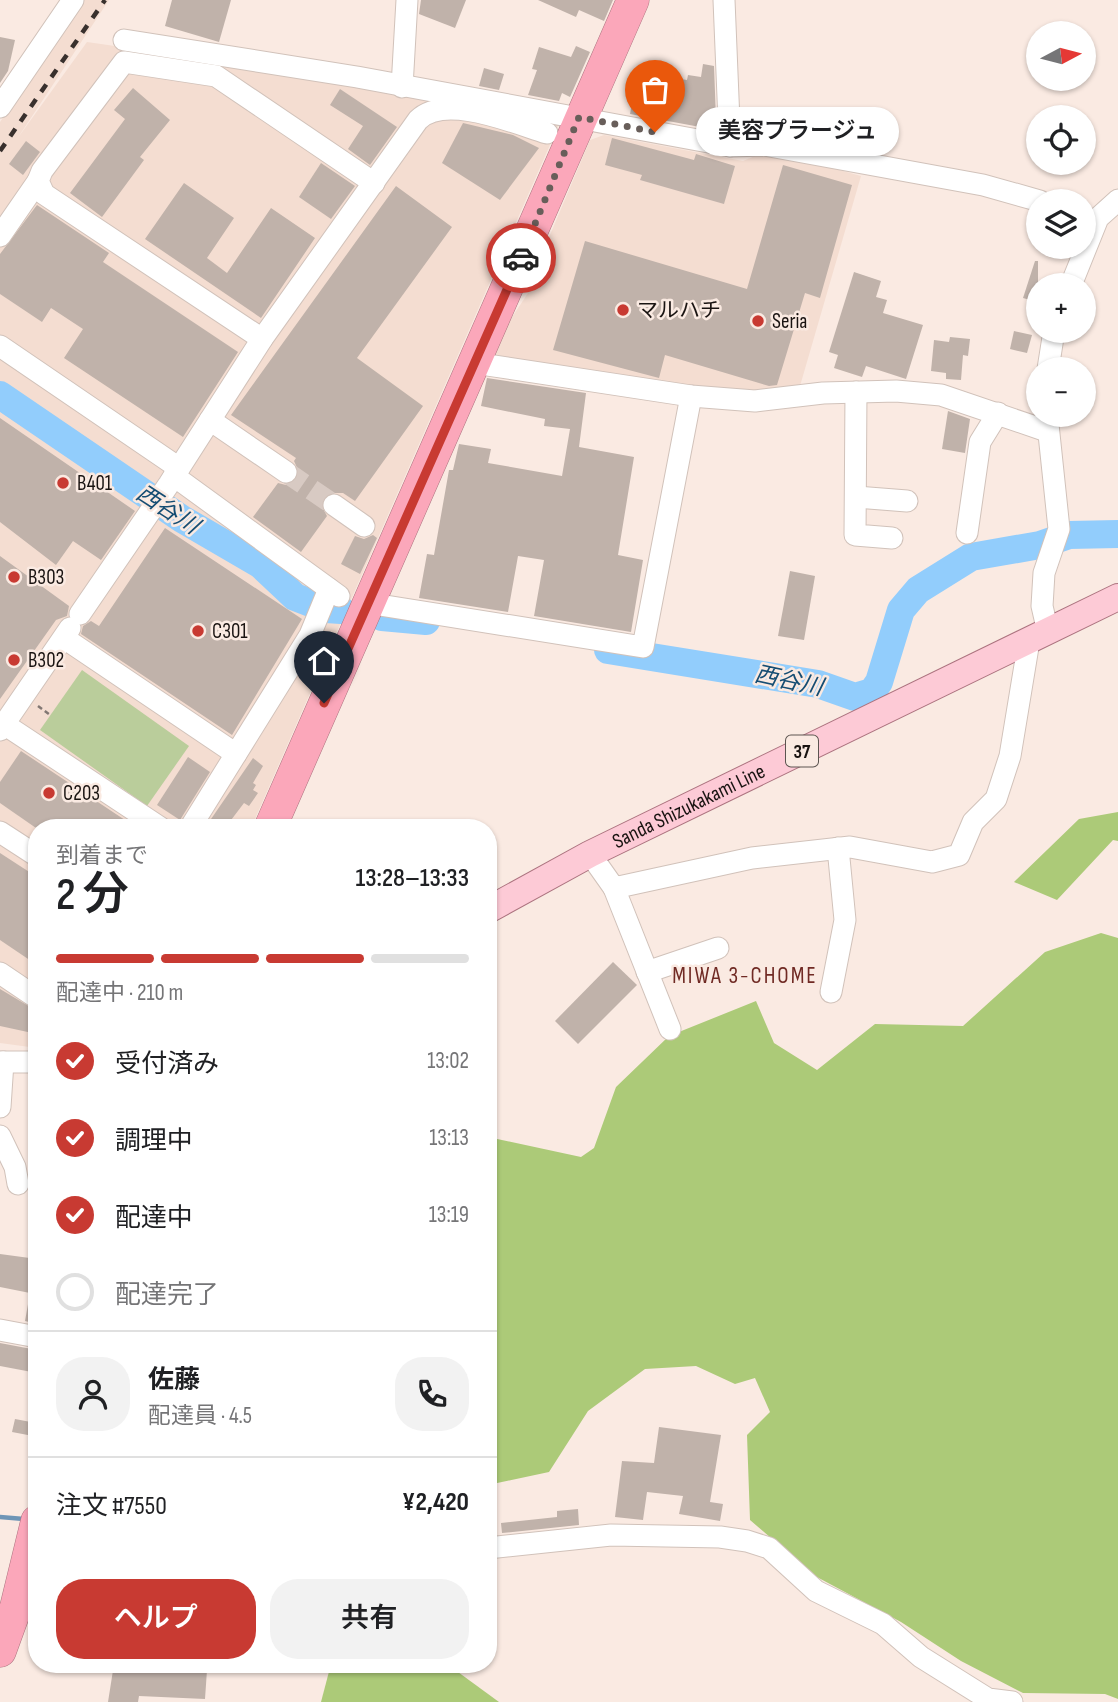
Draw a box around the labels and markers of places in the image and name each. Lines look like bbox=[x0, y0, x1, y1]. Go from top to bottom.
pin bbox=[625, 60, 685, 132]
callout: 美容プラージュ bbox=[697, 108, 900, 156]
place label: マルハチ bbox=[637, 298, 721, 323]
marker: マルハチ bbox=[615, 302, 631, 318]
place label: Seria bbox=[772, 309, 807, 334]
marker: Seria bbox=[750, 313, 766, 329]
place label: B401 bbox=[77, 471, 113, 496]
marker: B401 bbox=[55, 475, 71, 491]
place label: B303 bbox=[28, 565, 64, 590]
marker: B303 bbox=[6, 569, 22, 585]
place label: C301 bbox=[212, 619, 248, 644]
marker: C301 bbox=[190, 623, 206, 639]
pin bbox=[294, 631, 354, 703]
place label: B302 bbox=[28, 648, 64, 673]
marker: B302 bbox=[6, 652, 22, 668]
place label: C203 bbox=[63, 781, 100, 806]
marker: C203 bbox=[41, 785, 57, 801]

